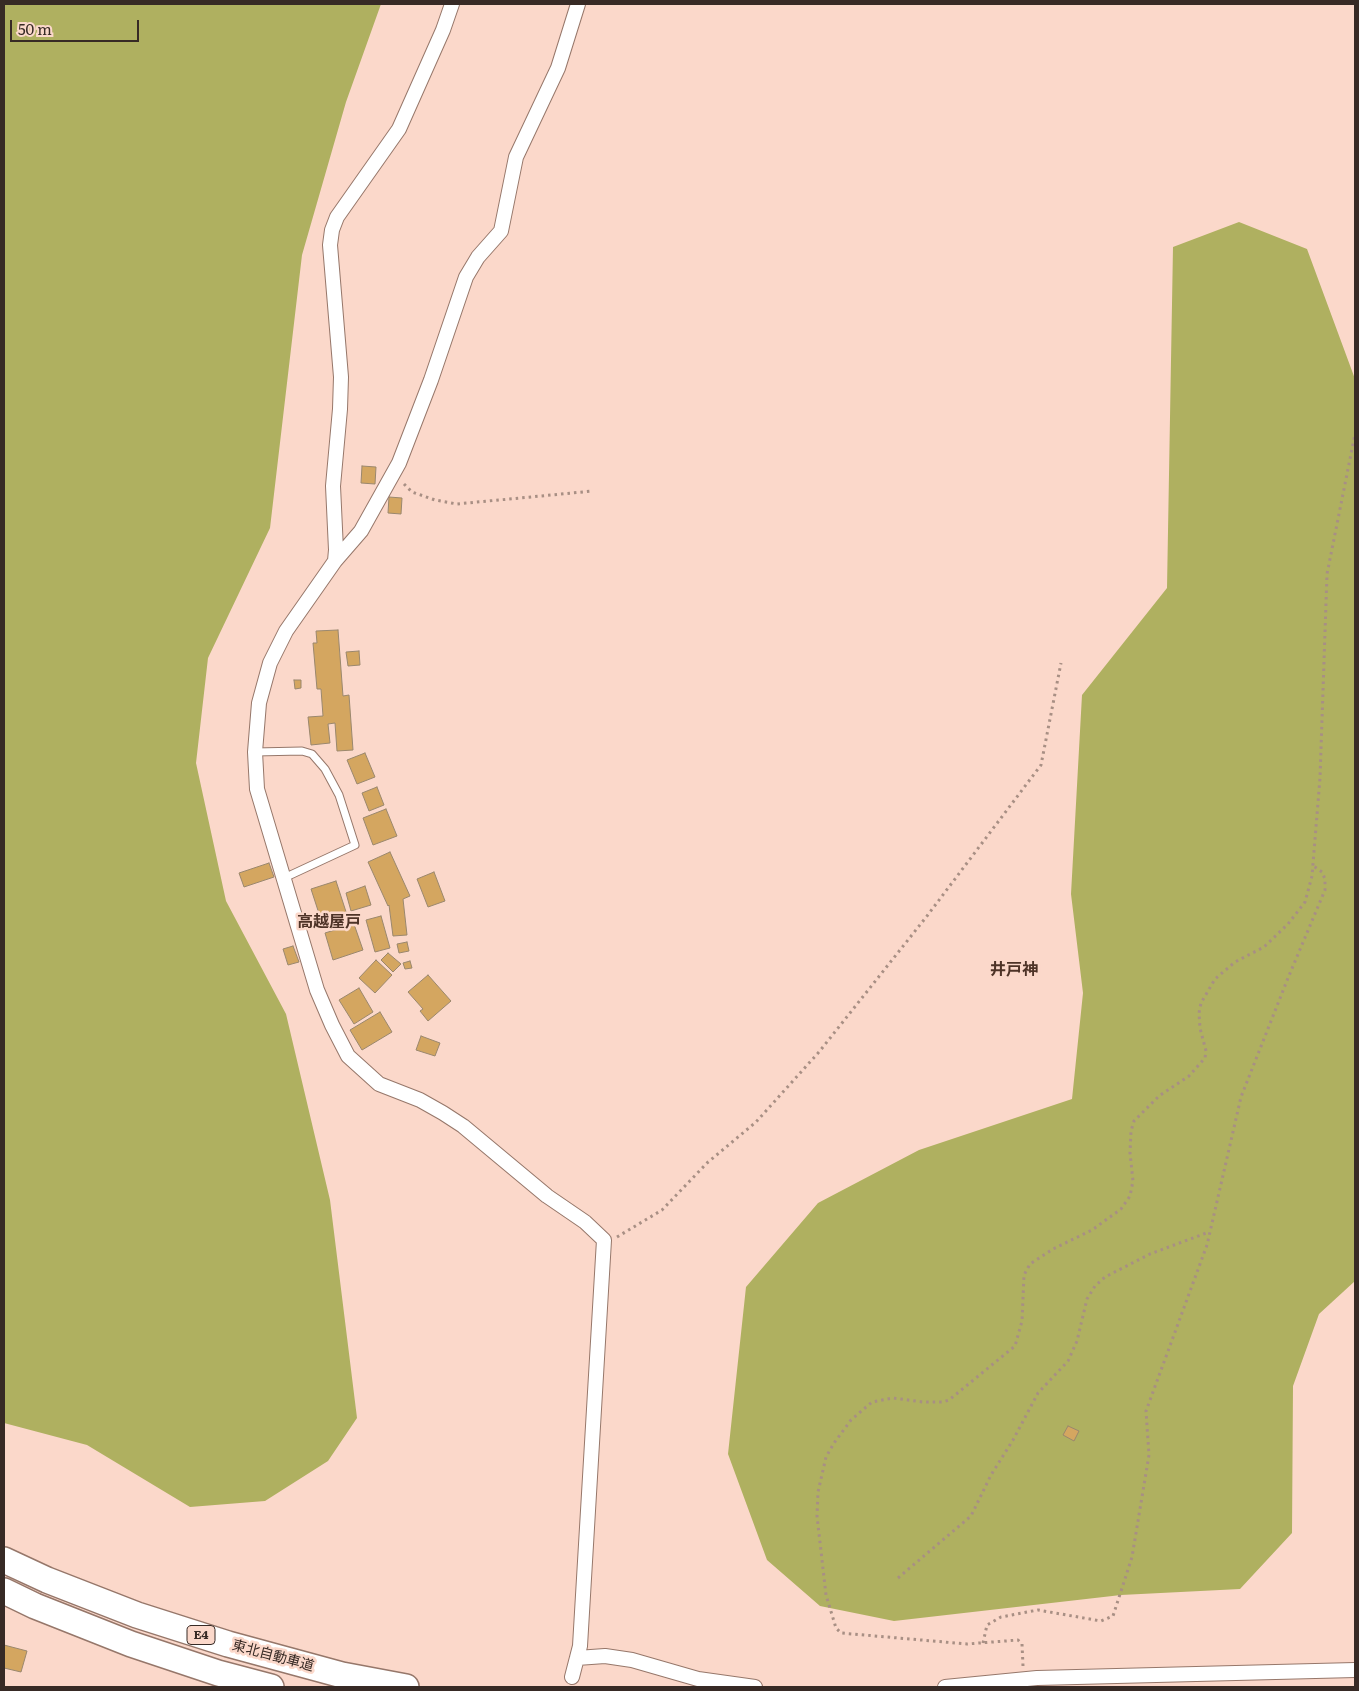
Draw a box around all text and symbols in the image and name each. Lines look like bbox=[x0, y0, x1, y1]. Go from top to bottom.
scale bar bbox=[12, 10, 141, 42]
text: 50 m bbox=[18, 17, 52, 40]
district label: 高越屋戸 bbox=[297, 912, 361, 932]
district label: 井戸神 bbox=[990, 960, 1038, 980]
road number: E4 bbox=[187, 1626, 215, 1644]
street label: 東北自動車道 bbox=[230, 1637, 316, 1675]

